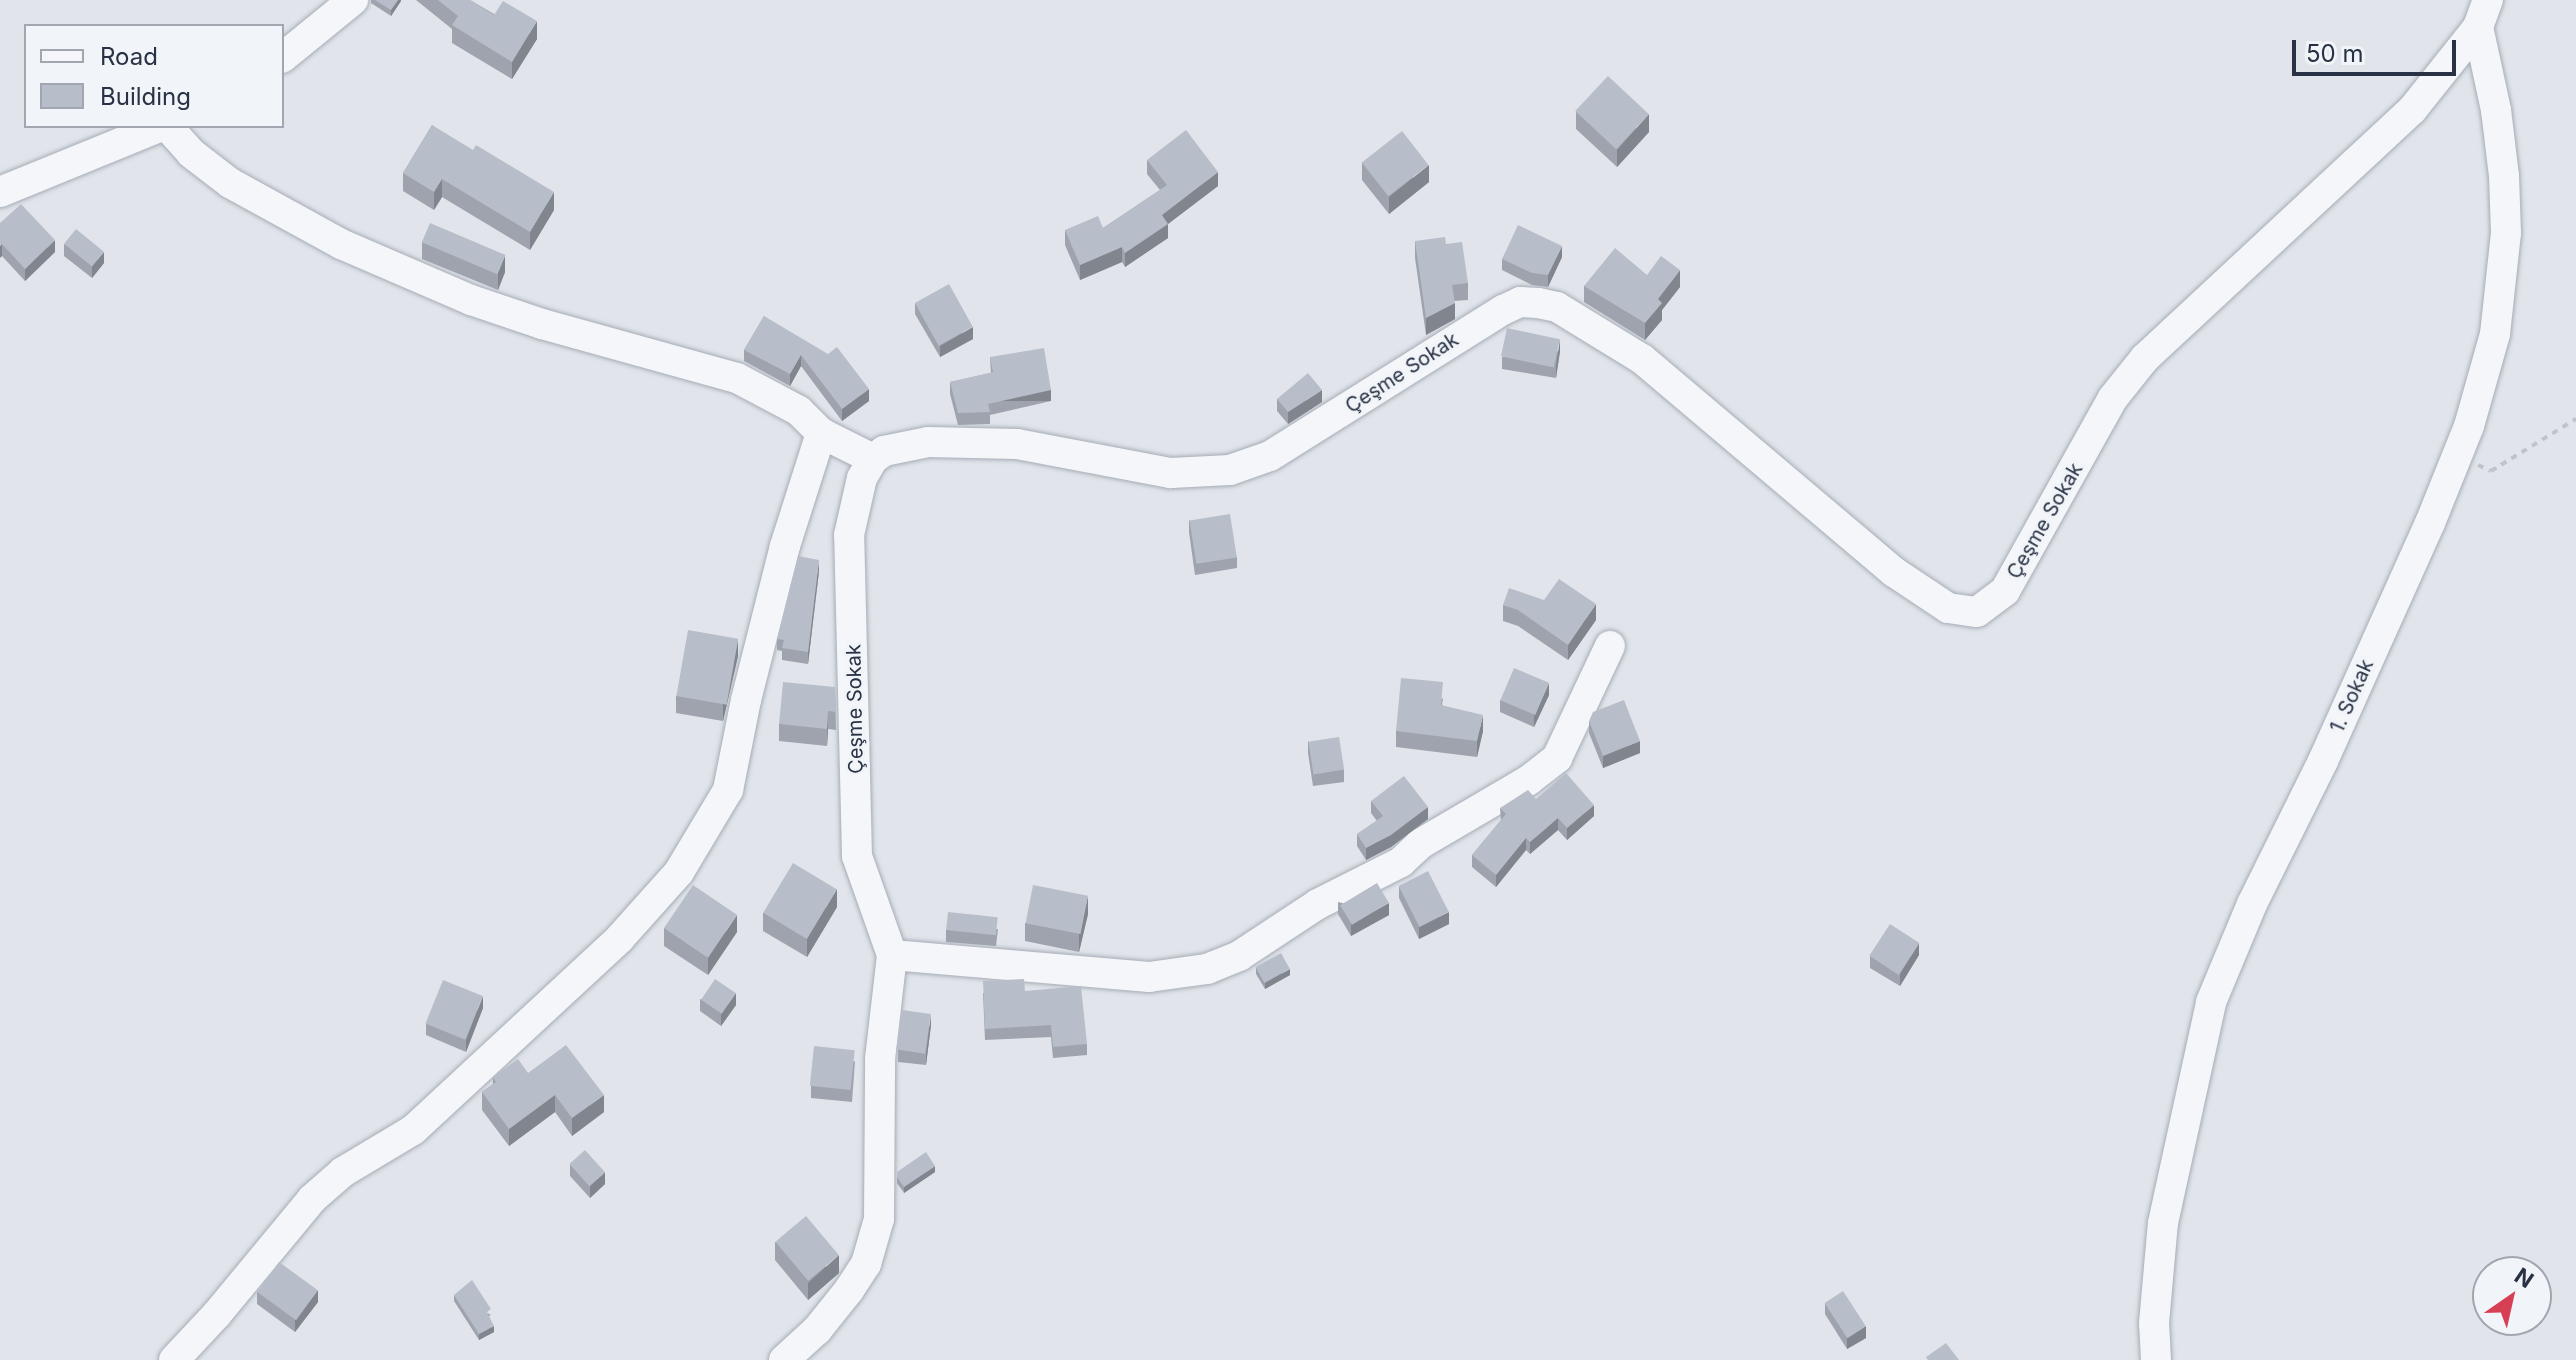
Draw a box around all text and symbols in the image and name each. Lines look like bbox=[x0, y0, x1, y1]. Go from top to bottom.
legend bbox=[24, 24, 284, 128]
scale bar bbox=[2296, 24, 2460, 74]
text: 50 m bbox=[2306, 39, 2364, 68]
text: Road bbox=[100, 42, 158, 71]
text: Building bbox=[100, 82, 191, 111]
street label: Çeşme Sokak bbox=[1341, 328, 1463, 418]
street label: Çeşme Sokak bbox=[2002, 459, 2088, 583]
street label: Çeşme Sokak bbox=[842, 644, 868, 774]
street label: 1. Sokak bbox=[2325, 656, 2379, 736]
north arrow bbox=[2472, 1256, 2552, 1336]
text: N bbox=[2510, 1262, 2539, 1293]

